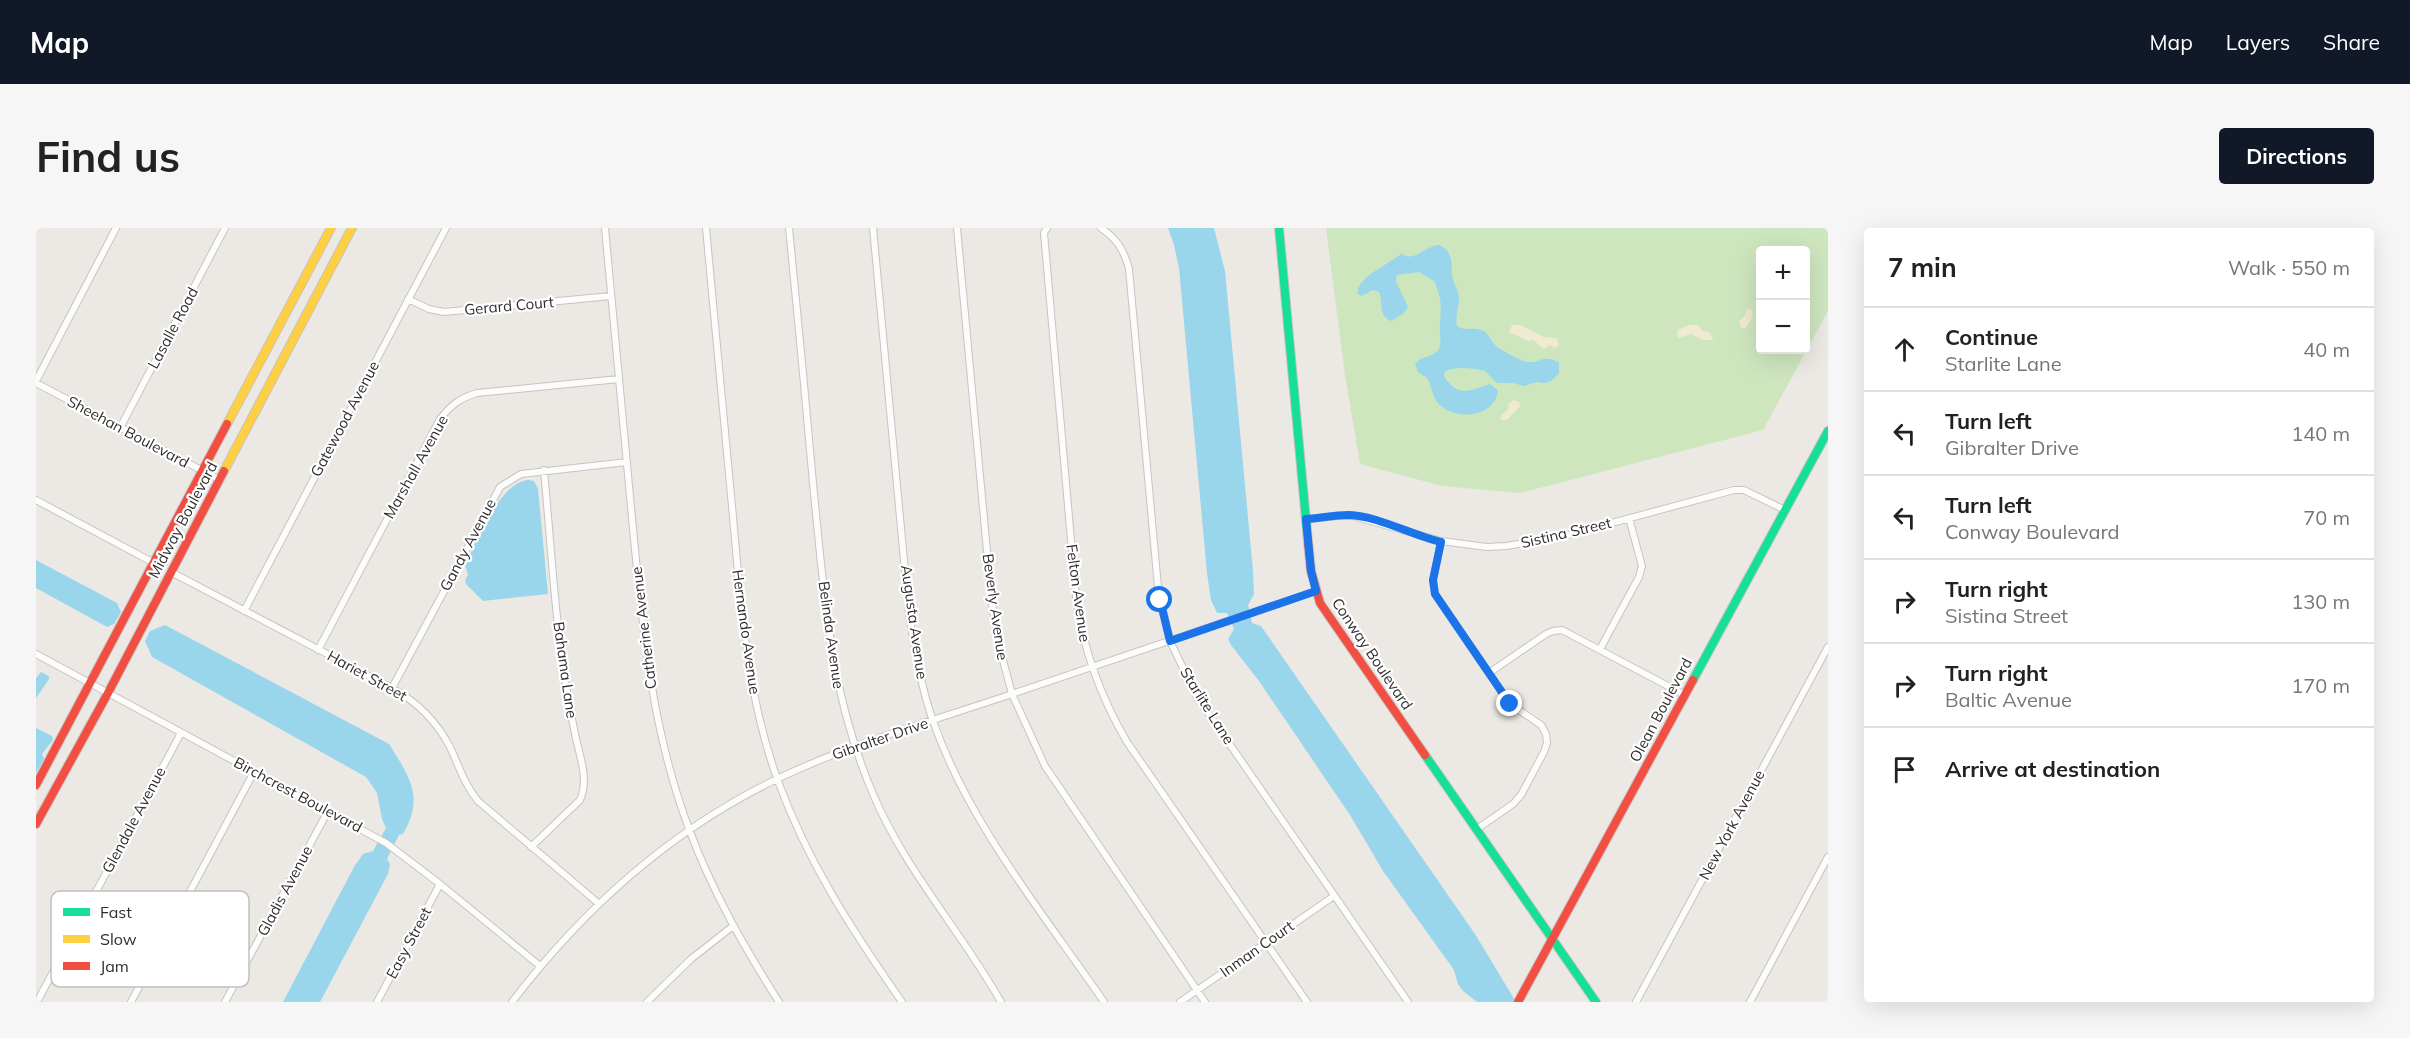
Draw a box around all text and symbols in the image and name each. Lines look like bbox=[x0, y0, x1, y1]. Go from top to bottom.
text: Map bbox=[30, 25, 89, 60]
text: Map bbox=[2150, 29, 2193, 55]
text: Layers bbox=[2226, 29, 2290, 55]
text: Share bbox=[2323, 29, 2380, 55]
button: Directions bbox=[2219, 128, 2374, 184]
text: Find us bbox=[36, 130, 180, 183]
map controls bbox=[1756, 246, 1810, 354]
button: + bbox=[1756, 246, 1810, 300]
text: 7 min bbox=[1888, 251, 1957, 284]
text: Walk · 550 m bbox=[2228, 255, 2350, 280]
street label: Lasalle Road bbox=[143, 284, 202, 372]
street label: Gerard Court bbox=[463, 292, 555, 319]
button: − bbox=[1756, 300, 1810, 354]
text: Continue bbox=[1945, 323, 2038, 351]
icon: ahead bbox=[1888, 333, 1921, 366]
text: 40 m bbox=[2303, 337, 2350, 362]
text: Starlite Lane bbox=[1945, 351, 2062, 376]
street label: Gatewood Avenue bbox=[306, 358, 383, 480]
street label: Sheehan Boulevard bbox=[64, 391, 192, 472]
text: Turn left bbox=[1945, 407, 2032, 435]
street label: Marshall Avenue bbox=[379, 412, 452, 522]
icon: left bbox=[1888, 417, 1921, 450]
text: 140 m bbox=[2291, 421, 2350, 446]
text: Gibralter Drive bbox=[1945, 435, 2079, 460]
street label: Midway Boulevard bbox=[144, 458, 221, 581]
text: Turn left bbox=[1945, 491, 2032, 519]
street label: Gandy Avenue bbox=[435, 495, 500, 594]
icon: left bbox=[1888, 501, 1921, 534]
text: 70 m bbox=[2303, 505, 2350, 530]
street label: Sistina Street bbox=[1519, 513, 1613, 552]
text: Conway Boulevard bbox=[1945, 519, 2120, 544]
street label: Felton Avenue bbox=[1062, 543, 1095, 643]
street label: Beverly Avenue bbox=[979, 552, 1012, 661]
street label: Augusta Avenue bbox=[897, 564, 932, 680]
street label: Catherine Avenue bbox=[627, 566, 660, 690]
street label: Hernando Avenue bbox=[728, 569, 765, 695]
text: Turn right bbox=[1945, 575, 2048, 603]
street label: Belinda Avenue bbox=[815, 580, 848, 690]
icon: right bbox=[1888, 585, 1921, 618]
route start bbox=[1146, 586, 1172, 612]
text: 130 m bbox=[2291, 589, 2350, 614]
street label: Conway Boulevard bbox=[1328, 594, 1417, 713]
text: Sistina Street bbox=[1945, 603, 2068, 628]
street label: Bahama Lane bbox=[549, 620, 582, 719]
street label: Hariet Street bbox=[324, 646, 410, 705]
street label: Olean Boulevard bbox=[1625, 654, 1696, 765]
text: Turn right bbox=[1945, 659, 2048, 687]
street label: Starlite Lane bbox=[1176, 664, 1239, 748]
icon: right bbox=[1888, 669, 1921, 702]
text: 170 m bbox=[2291, 673, 2350, 698]
text: Baltic Avenue bbox=[1945, 687, 2072, 712]
route end bbox=[1496, 690, 1522, 716]
street label: Gibralter Drive bbox=[829, 713, 930, 764]
street label: Birchcrest Boulevard bbox=[231, 753, 366, 837]
icon: arrive bbox=[1888, 753, 1921, 786]
text: Arrive at destination bbox=[1945, 755, 2160, 783]
street label: Glendale Avenue bbox=[98, 763, 170, 876]
street label: New York Avenue bbox=[1695, 766, 1769, 883]
street label: Gladis Avenue bbox=[253, 842, 316, 939]
legend bbox=[51, 891, 249, 987]
text: Fast bbox=[100, 902, 132, 922]
street label: Easy Street bbox=[382, 904, 435, 982]
street label: Inman Court bbox=[1216, 916, 1297, 981]
text: Slow bbox=[100, 929, 137, 949]
text: Jam bbox=[100, 956, 129, 976]

